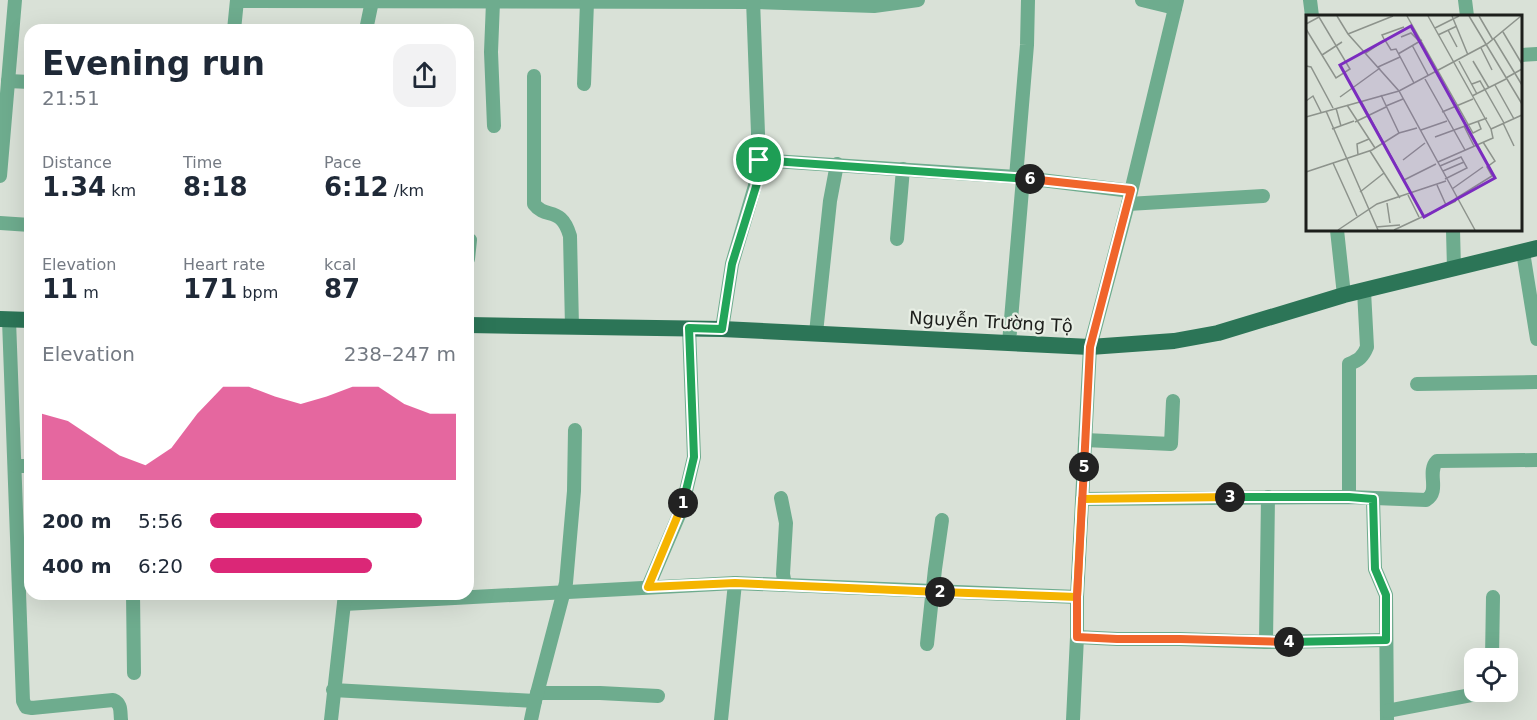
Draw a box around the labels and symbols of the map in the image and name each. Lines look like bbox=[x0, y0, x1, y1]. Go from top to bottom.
inset map bbox=[1306, 15, 1522, 231]
pin bbox=[733, 134, 784, 185]
pin: 6 bbox=[1015, 164, 1045, 194]
street label: Nguyễn Trường Tộ bbox=[909, 307, 1073, 336]
pin: 5 bbox=[1069, 452, 1099, 482]
pin: 3 bbox=[1215, 482, 1245, 512]
pin: 1 bbox=[668, 488, 698, 518]
pin: 2 bbox=[925, 577, 955, 607]
pin: 4 bbox=[1274, 627, 1304, 657]

